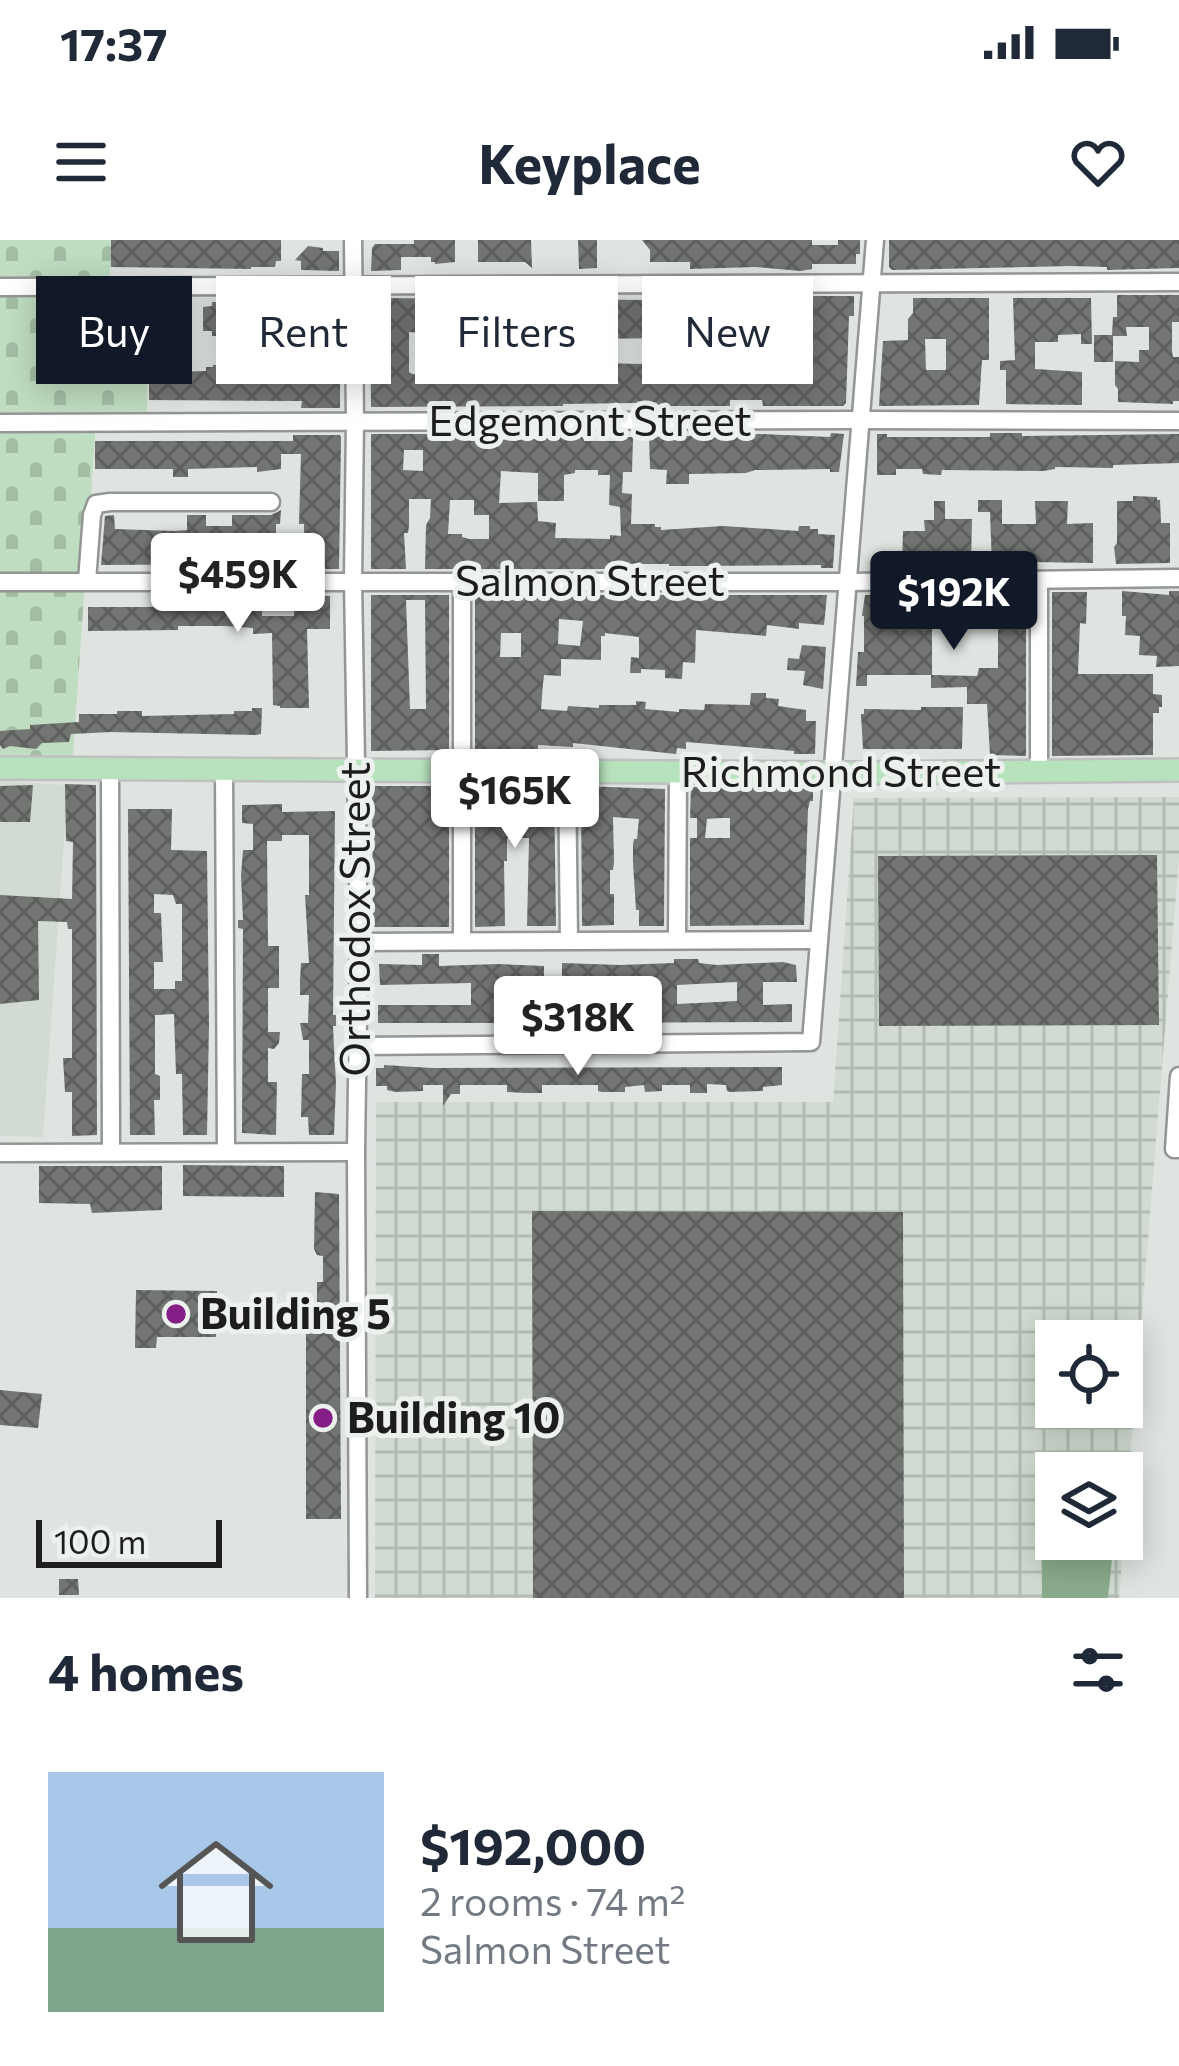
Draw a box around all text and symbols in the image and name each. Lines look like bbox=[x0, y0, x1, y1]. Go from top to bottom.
text: 17:37 bbox=[60, 15, 168, 70]
icon: menu bbox=[48, 129, 114, 195]
text: Keyplace bbox=[478, 129, 701, 195]
icon: heart bbox=[1065, 129, 1131, 195]
chip: Buy bbox=[36, 276, 192, 384]
chip: Rent bbox=[216, 276, 391, 384]
chip: Filters bbox=[415, 276, 618, 384]
chip: New bbox=[642, 276, 813, 384]
street label: Edgemont Street bbox=[428, 393, 752, 445]
pin: $459K bbox=[154, 533, 322, 635]
text: $459K bbox=[178, 548, 298, 596]
pin: $192K bbox=[870, 551, 1038, 653]
street label: Salmon Street bbox=[455, 553, 725, 605]
text: $192K bbox=[897, 566, 1011, 614]
street label: Richmond Street bbox=[681, 744, 1001, 796]
pin: $165K bbox=[431, 749, 599, 851]
street label: Orthodox Street bbox=[327, 762, 379, 1076]
text: $165K bbox=[458, 764, 572, 812]
pin: $318K bbox=[494, 976, 662, 1078]
text: $318K bbox=[521, 991, 635, 1039]
place label: Building 5 bbox=[200, 1286, 391, 1338]
marker: Building 5 bbox=[163, 1301, 189, 1327]
map controls bbox=[1035, 1320, 1143, 1560]
button: locate bbox=[1035, 1320, 1143, 1428]
place label: Building 10 bbox=[347, 1390, 561, 1442]
marker: Building 10 bbox=[310, 1405, 336, 1431]
button: layers bbox=[1035, 1452, 1143, 1560]
scale bar bbox=[36, 1514, 222, 1567]
text: 100 m bbox=[54, 1520, 146, 1561]
icon: filters bbox=[1065, 1637, 1131, 1703]
text: 4 homes bbox=[48, 1639, 244, 1702]
text: $192,000 bbox=[420, 1813, 646, 1876]
icon: home bbox=[144, 1820, 288, 1964]
text: 2 rooms · 74 m² bbox=[420, 1876, 685, 1924]
text: Salmon Street bbox=[420, 1924, 671, 1972]

